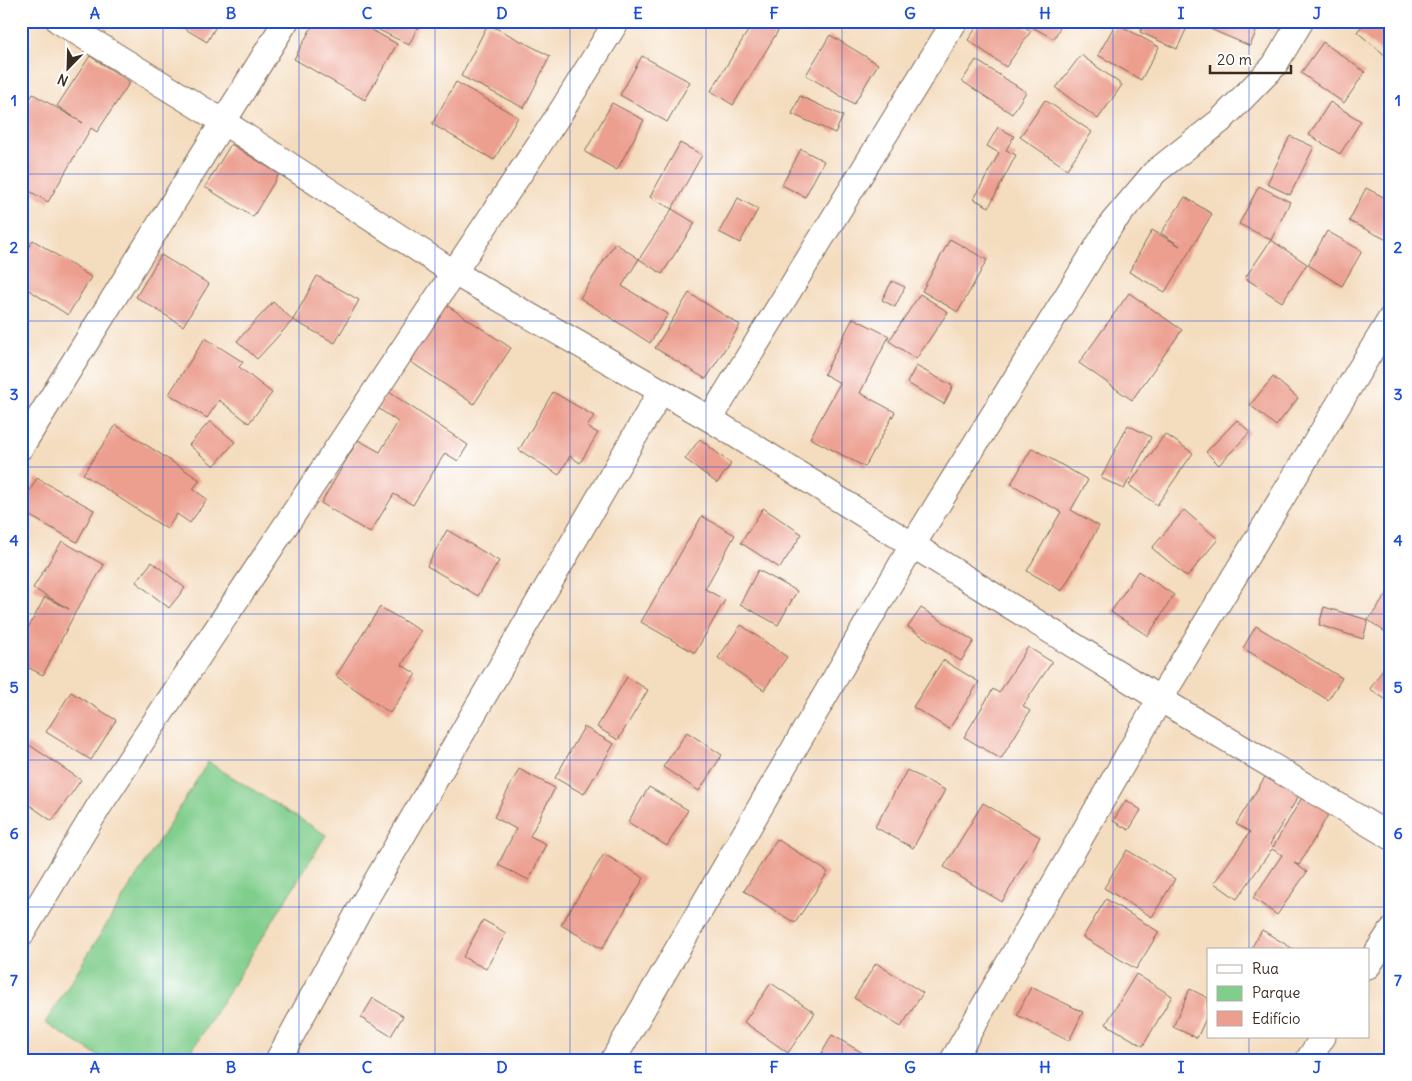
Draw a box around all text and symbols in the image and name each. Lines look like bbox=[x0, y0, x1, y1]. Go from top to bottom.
text: A bbox=[90, 3, 100, 23]
text: B bbox=[226, 3, 237, 23]
text: C bbox=[362, 3, 373, 23]
text: D bbox=[496, 3, 508, 23]
text: E bbox=[633, 3, 643, 23]
text: F bbox=[769, 3, 779, 23]
text: G bbox=[904, 3, 916, 23]
text: H bbox=[1039, 3, 1051, 23]
text: I bbox=[1178, 3, 1185, 23]
text: J bbox=[1313, 3, 1322, 23]
north arrow bbox=[42, 42, 92, 92]
scale bar bbox=[1210, 42, 1291, 74]
text: 20 m bbox=[1217, 50, 1252, 69]
text: N bbox=[55, 70, 71, 90]
text: 1 bbox=[11, 90, 17, 110]
text: 1 bbox=[1395, 90, 1401, 110]
text: 2 bbox=[10, 237, 19, 257]
text: 2 bbox=[1394, 237, 1403, 257]
text: 3 bbox=[9, 384, 19, 404]
text: 3 bbox=[1393, 384, 1403, 404]
text: 4 bbox=[9, 530, 19, 550]
text: 4 bbox=[1393, 530, 1403, 550]
text: 5 bbox=[9, 677, 19, 697]
text: 5 bbox=[1393, 677, 1403, 697]
text: 6 bbox=[9, 823, 19, 843]
text: 6 bbox=[1393, 823, 1403, 843]
legend bbox=[1207, 948, 1370, 1038]
text: Rua bbox=[1252, 959, 1279, 978]
text: 7 bbox=[10, 970, 18, 990]
text: 7 bbox=[1394, 970, 1402, 990]
text: Parque bbox=[1252, 983, 1300, 1002]
text: Edifício bbox=[1252, 1009, 1300, 1028]
text: A bbox=[90, 1057, 100, 1077]
text: B bbox=[226, 1057, 237, 1077]
text: C bbox=[362, 1057, 373, 1077]
text: D bbox=[496, 1057, 508, 1077]
text: E bbox=[633, 1057, 643, 1077]
text: F bbox=[769, 1057, 779, 1077]
text: G bbox=[904, 1057, 916, 1077]
text: H bbox=[1039, 1057, 1051, 1077]
text: I bbox=[1178, 1057, 1185, 1077]
text: J bbox=[1313, 1057, 1322, 1077]

